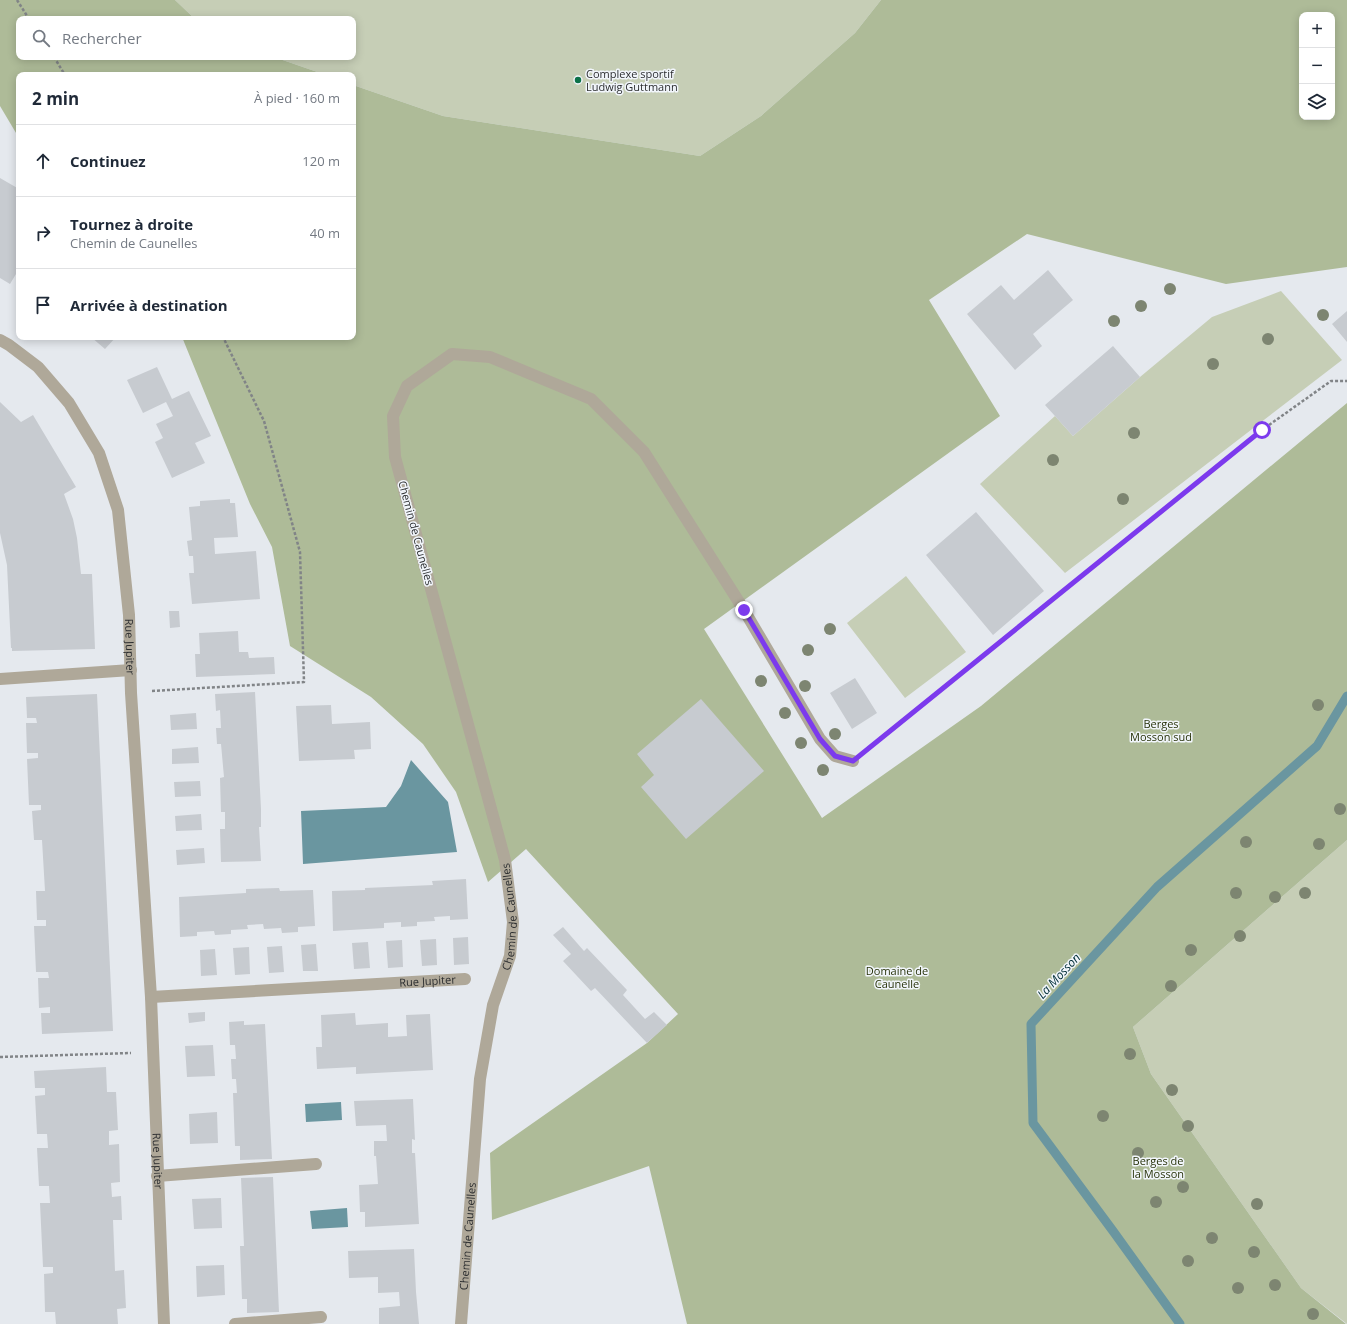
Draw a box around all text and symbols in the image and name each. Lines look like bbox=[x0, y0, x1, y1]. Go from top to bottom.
map controls bbox=[1299, 12, 1335, 120]
button: + bbox=[1299, 12, 1335, 48]
search box bbox=[16, 16, 356, 60]
icon: search bbox=[30, 27, 52, 49]
text: Rechercher bbox=[62, 28, 142, 48]
button: − bbox=[1299, 48, 1335, 84]
place label: Complexe sportif Ludwig Guttmann bbox=[586, 66, 678, 94]
marker: Complexe sportif Ludwig Guttmann bbox=[573, 75, 583, 85]
button: layers bbox=[1299, 84, 1335, 120]
text: 2 min bbox=[32, 87, 79, 110]
text: À pied · 160 m bbox=[254, 89, 340, 107]
icon: ahead bbox=[32, 150, 54, 172]
text: Continuez bbox=[70, 151, 146, 171]
text: 120 m bbox=[302, 152, 340, 170]
text: Tournez à droite bbox=[70, 214, 193, 234]
icon: right bbox=[32, 222, 54, 244]
text: 40 m bbox=[310, 224, 340, 242]
text: Chemin de Caunelles bbox=[70, 234, 197, 252]
icon: arrive bbox=[32, 294, 54, 316]
text: Arrivée à destination bbox=[70, 295, 228, 315]
route start bbox=[1253, 421, 1271, 439]
street label: Chemin de Caunelles bbox=[395, 479, 438, 587]
route end bbox=[735, 601, 753, 619]
street label: Rue Jupiter bbox=[122, 618, 139, 676]
park label: Berges Mosson sud bbox=[1130, 716, 1192, 744]
street label: Chemin de Caunelles bbox=[497, 862, 520, 972]
water label: La Mosson bbox=[1033, 949, 1084, 1002]
park label: Domaine de Caunelle bbox=[866, 963, 928, 991]
street label: Rue Jupiter bbox=[399, 972, 457, 990]
street label: Rue Jupiter bbox=[149, 1133, 167, 1190]
park label: Berges de la Mosson bbox=[1132, 1153, 1184, 1181]
street label: Chemin de Caunelles bbox=[456, 1182, 479, 1291]

